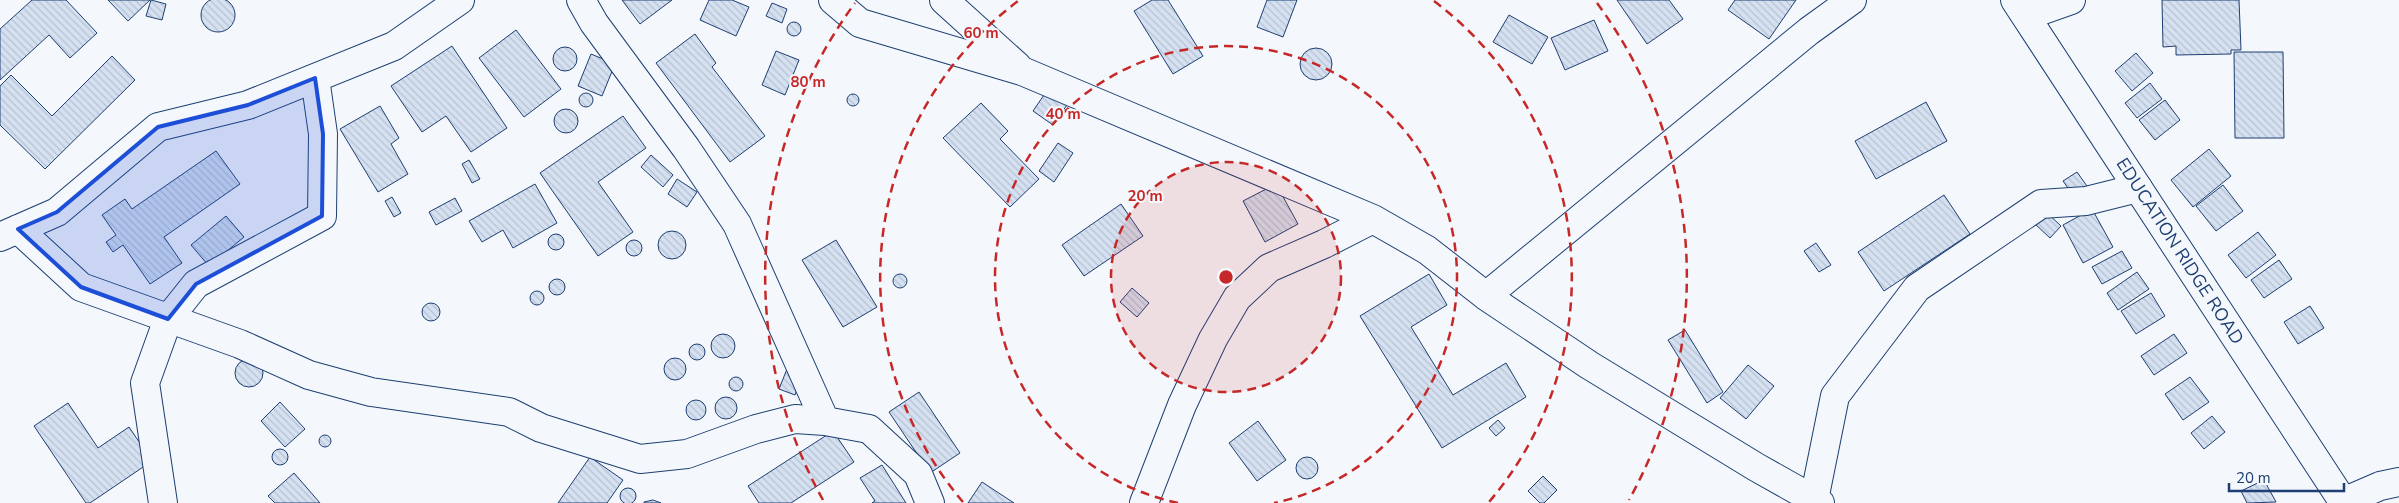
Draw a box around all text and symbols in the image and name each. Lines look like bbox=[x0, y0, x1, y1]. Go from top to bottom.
text: 60 m bbox=[963, 23, 999, 43]
text: 80 m bbox=[790, 72, 826, 92]
text: 40 m bbox=[1045, 104, 1081, 124]
street label: EDUCATION RIDGE ROAD bbox=[2111, 153, 2249, 349]
text: 20 m bbox=[1127, 186, 1163, 206]
centre of rings bbox=[1217, 268, 1235, 286]
scale bar bbox=[2229, 460, 2344, 492]
text: 20 m bbox=[2236, 468, 2271, 488]

